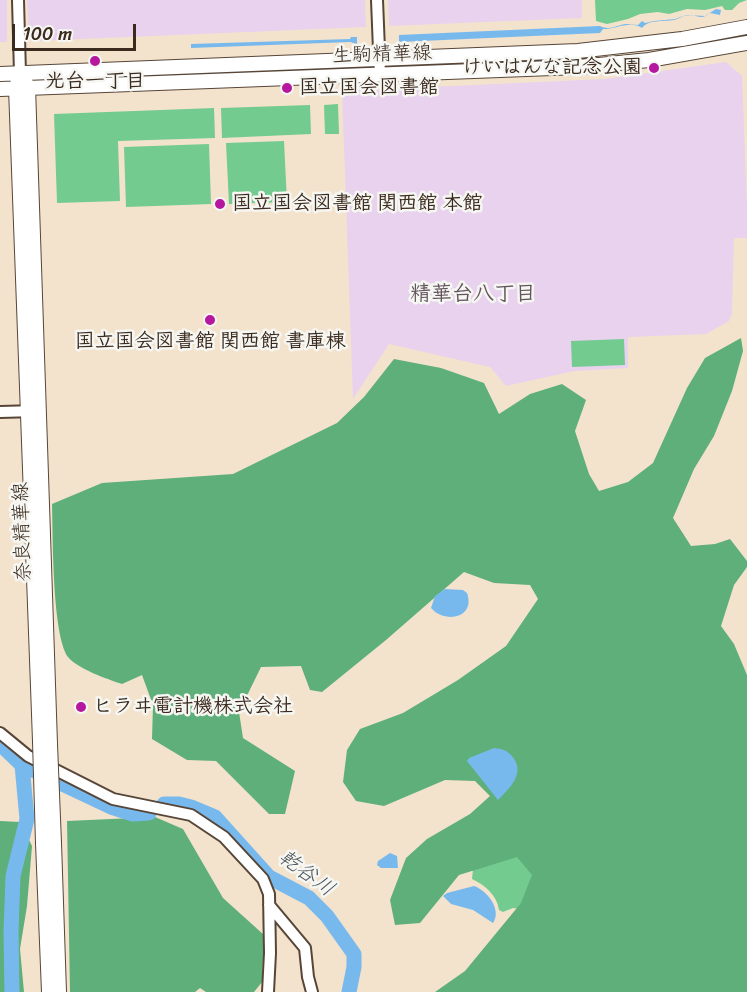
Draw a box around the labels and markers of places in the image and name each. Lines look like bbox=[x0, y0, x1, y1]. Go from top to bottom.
marker: 光台一丁目 bbox=[88, 54, 102, 68]
place label: けいはんな記念公園 bbox=[462, 56, 642, 80]
marker: けいはんな記念公園 bbox=[647, 61, 661, 75]
place label: 光台一丁目 bbox=[45, 70, 145, 94]
place label: 国立国会図書館 bbox=[299, 76, 439, 100]
marker: 国立国会図書館 bbox=[280, 81, 294, 95]
place label: 国立国会図書館 関西館 本館 bbox=[232, 192, 482, 216]
marker: 国立国会図書館 関西館 本館 bbox=[213, 197, 227, 211]
marker: 国立国会図書館 関西館 書庫棟 bbox=[203, 313, 217, 327]
place label: 国立国会図書館 関西館 書庫棟 bbox=[75, 330, 345, 354]
place label: ヒラヰ電計機株式会社 bbox=[93, 695, 293, 719]
marker: ヒラヰ電計機株式会社 bbox=[74, 700, 88, 714]

